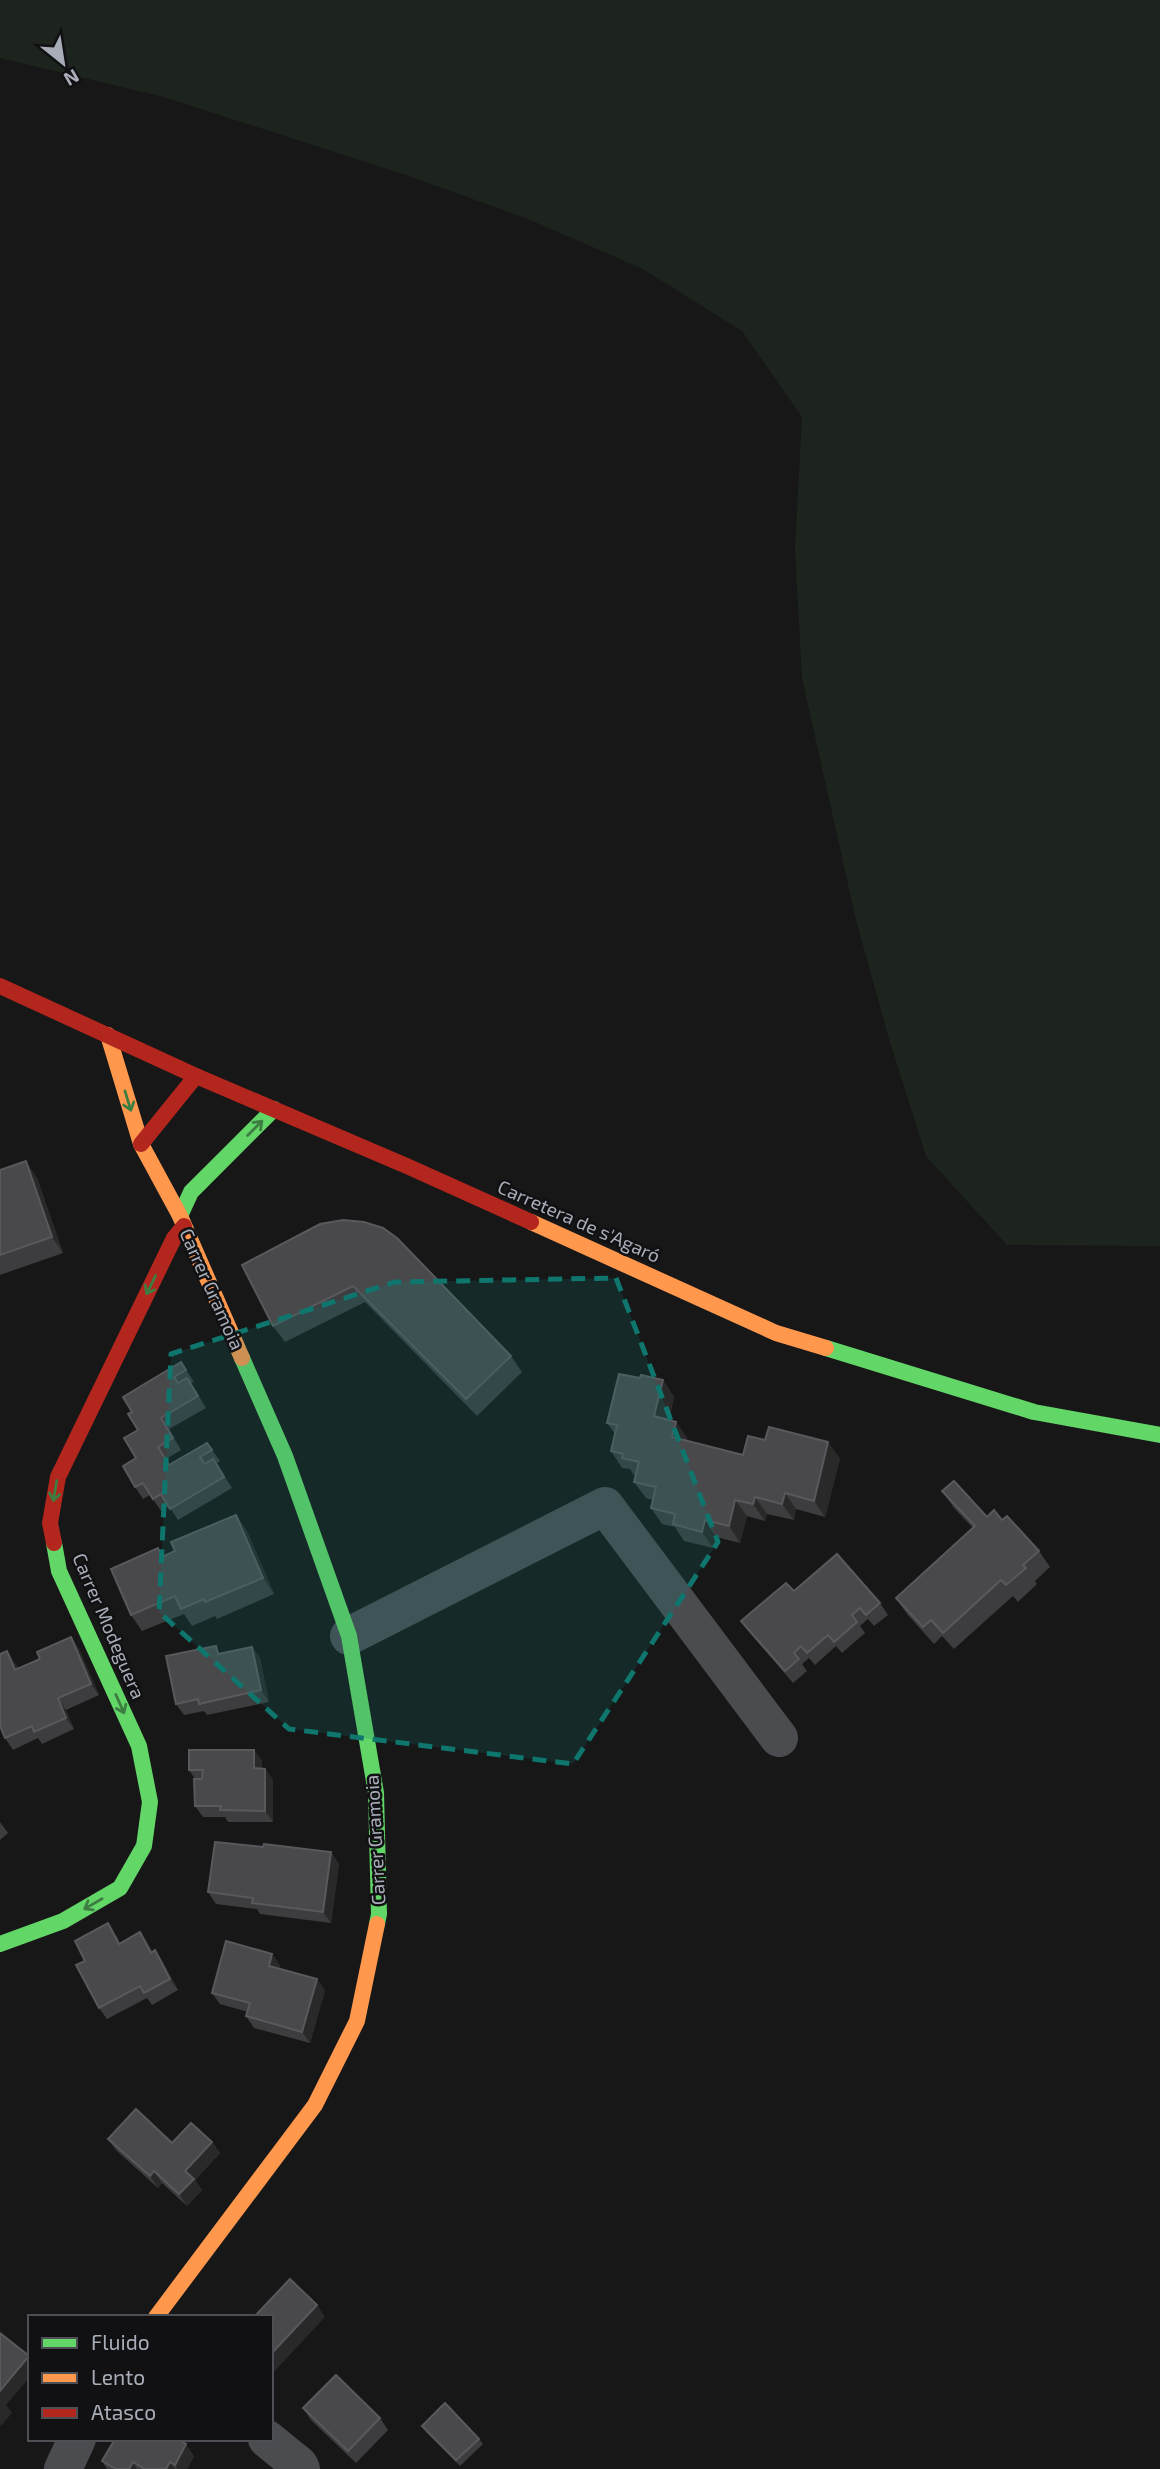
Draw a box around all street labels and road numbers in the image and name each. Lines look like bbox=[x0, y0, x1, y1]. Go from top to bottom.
street label: Carretera de s'Agaró bbox=[494, 1174, 664, 1267]
street label: Carrer Gramoia bbox=[175, 1225, 249, 1353]
street label: Carrer Modeguera bbox=[68, 1549, 151, 1702]
street label: Carrer Gramoia bbox=[360, 1774, 389, 1906]

